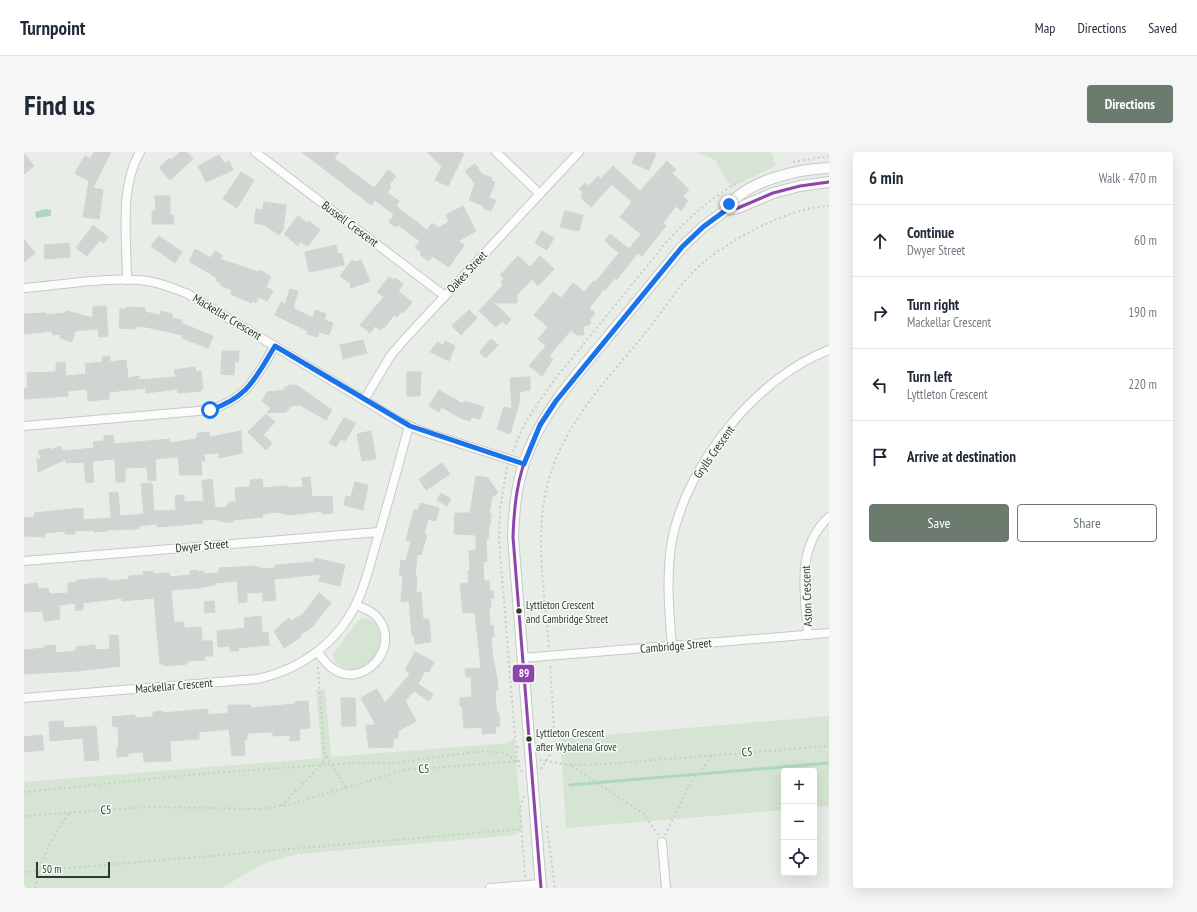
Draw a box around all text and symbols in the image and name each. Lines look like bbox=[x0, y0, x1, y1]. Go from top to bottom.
text: Turnpoint bbox=[20, 16, 85, 40]
text: Map bbox=[1035, 19, 1055, 37]
text: Directions bbox=[1077, 19, 1126, 37]
text: Saved bbox=[1148, 19, 1177, 37]
button: Directions bbox=[1087, 85, 1173, 123]
text: Find us bbox=[24, 86, 95, 123]
text: 6 min bbox=[869, 167, 903, 189]
text: Walk · 470 m bbox=[1099, 170, 1157, 187]
route end bbox=[720, 195, 738, 213]
street label: Bussell Crescent bbox=[319, 197, 382, 250]
text: Continue bbox=[907, 223, 954, 242]
icon: ahead bbox=[869, 230, 891, 252]
text: 60 m bbox=[1134, 232, 1157, 249]
text: Dwyer Street bbox=[907, 242, 965, 259]
street label: Oakes Street bbox=[443, 247, 490, 296]
street label: Mackellar Crescent bbox=[190, 290, 265, 343]
text: Turn right bbox=[907, 295, 959, 314]
icon: right bbox=[869, 302, 891, 324]
text: 190 m bbox=[1128, 304, 1157, 321]
text: Mackellar Crescent bbox=[907, 314, 991, 331]
text: Turn left bbox=[907, 367, 952, 386]
icon: left bbox=[869, 374, 891, 396]
text: 220 m bbox=[1128, 376, 1157, 393]
text: Lyttleton Crescent bbox=[907, 386, 988, 403]
route start bbox=[201, 401, 219, 419]
street label: Grylls Crescent bbox=[690, 422, 738, 481]
icon: arrive bbox=[869, 446, 891, 468]
text: Arrive at destination bbox=[907, 447, 1016, 466]
button: Save bbox=[869, 504, 1009, 542]
button: Share bbox=[1017, 504, 1157, 542]
street label: Dwyer Street bbox=[175, 536, 230, 555]
street label: Aston Crescent bbox=[798, 564, 815, 627]
place label: Lyttleton Crescent and Cambridge Street bbox=[526, 598, 608, 626]
marker: Lyttleton Crescent and Cambridge Street bbox=[514, 606, 524, 616]
street label: Cambridge Street bbox=[640, 635, 713, 656]
line badge: 89 bbox=[512, 664, 535, 683]
text: 89 bbox=[519, 666, 529, 680]
street label: Mackellar Crescent bbox=[135, 675, 214, 696]
place label: Lyttleton Crescent after Wybalena Grove bbox=[536, 726, 617, 754]
marker: Lyttleton Crescent after Wybalena Grove bbox=[524, 734, 534, 744]
street label: C5 bbox=[741, 744, 753, 759]
street label: C5 bbox=[418, 761, 430, 776]
map controls bbox=[781, 768, 817, 876]
button: + bbox=[781, 768, 817, 804]
street label: C5 bbox=[100, 802, 112, 817]
button: − bbox=[781, 804, 817, 840]
button: locate bbox=[781, 840, 817, 876]
scale bar bbox=[36, 860, 110, 879]
text: 50 m bbox=[42, 862, 61, 876]

